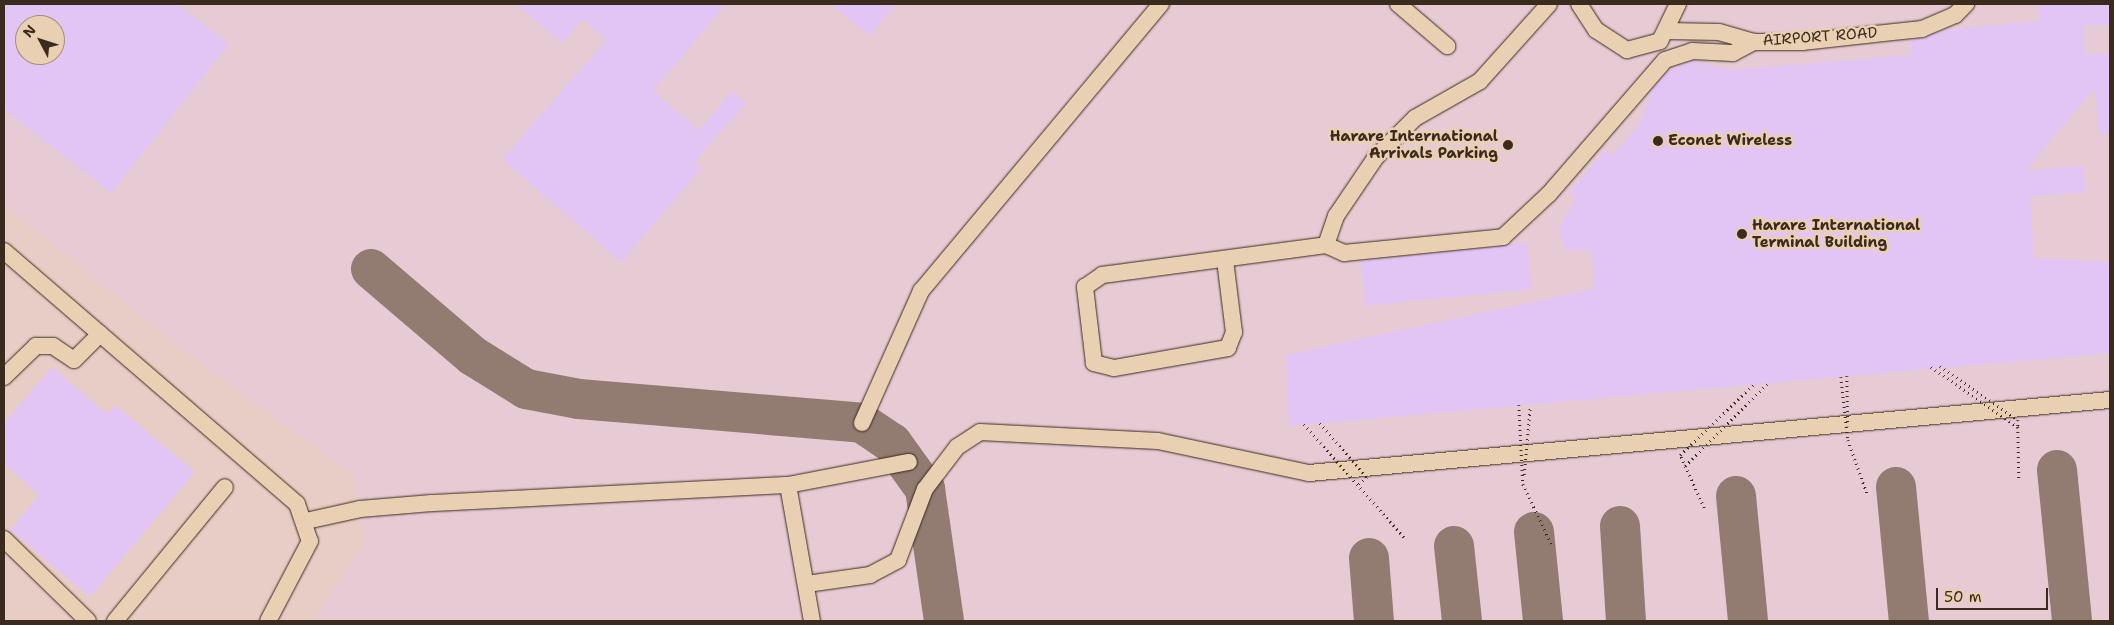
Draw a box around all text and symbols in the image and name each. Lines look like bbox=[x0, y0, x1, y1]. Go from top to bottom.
north arrow bbox=[15, 15, 65, 65]
text: N bbox=[19, 21, 40, 41]
street label: AIRPORT ROAD bbox=[1762, 24, 1878, 50]
place label: Harare International Arrivals Parking bbox=[1330, 127, 1498, 162]
place label: Econet Wireless bbox=[1668, 132, 1792, 150]
marker: Econet Wireless bbox=[1652, 135, 1664, 147]
marker: Harare International Arrivals Parking bbox=[1502, 139, 1514, 151]
place label: Harare International Terminal Building bbox=[1752, 216, 1920, 251]
marker: Harare International Terminal Building bbox=[1736, 228, 1748, 240]
scale bar bbox=[1939, 578, 2052, 610]
text: 50 m bbox=[1944, 587, 1982, 607]

